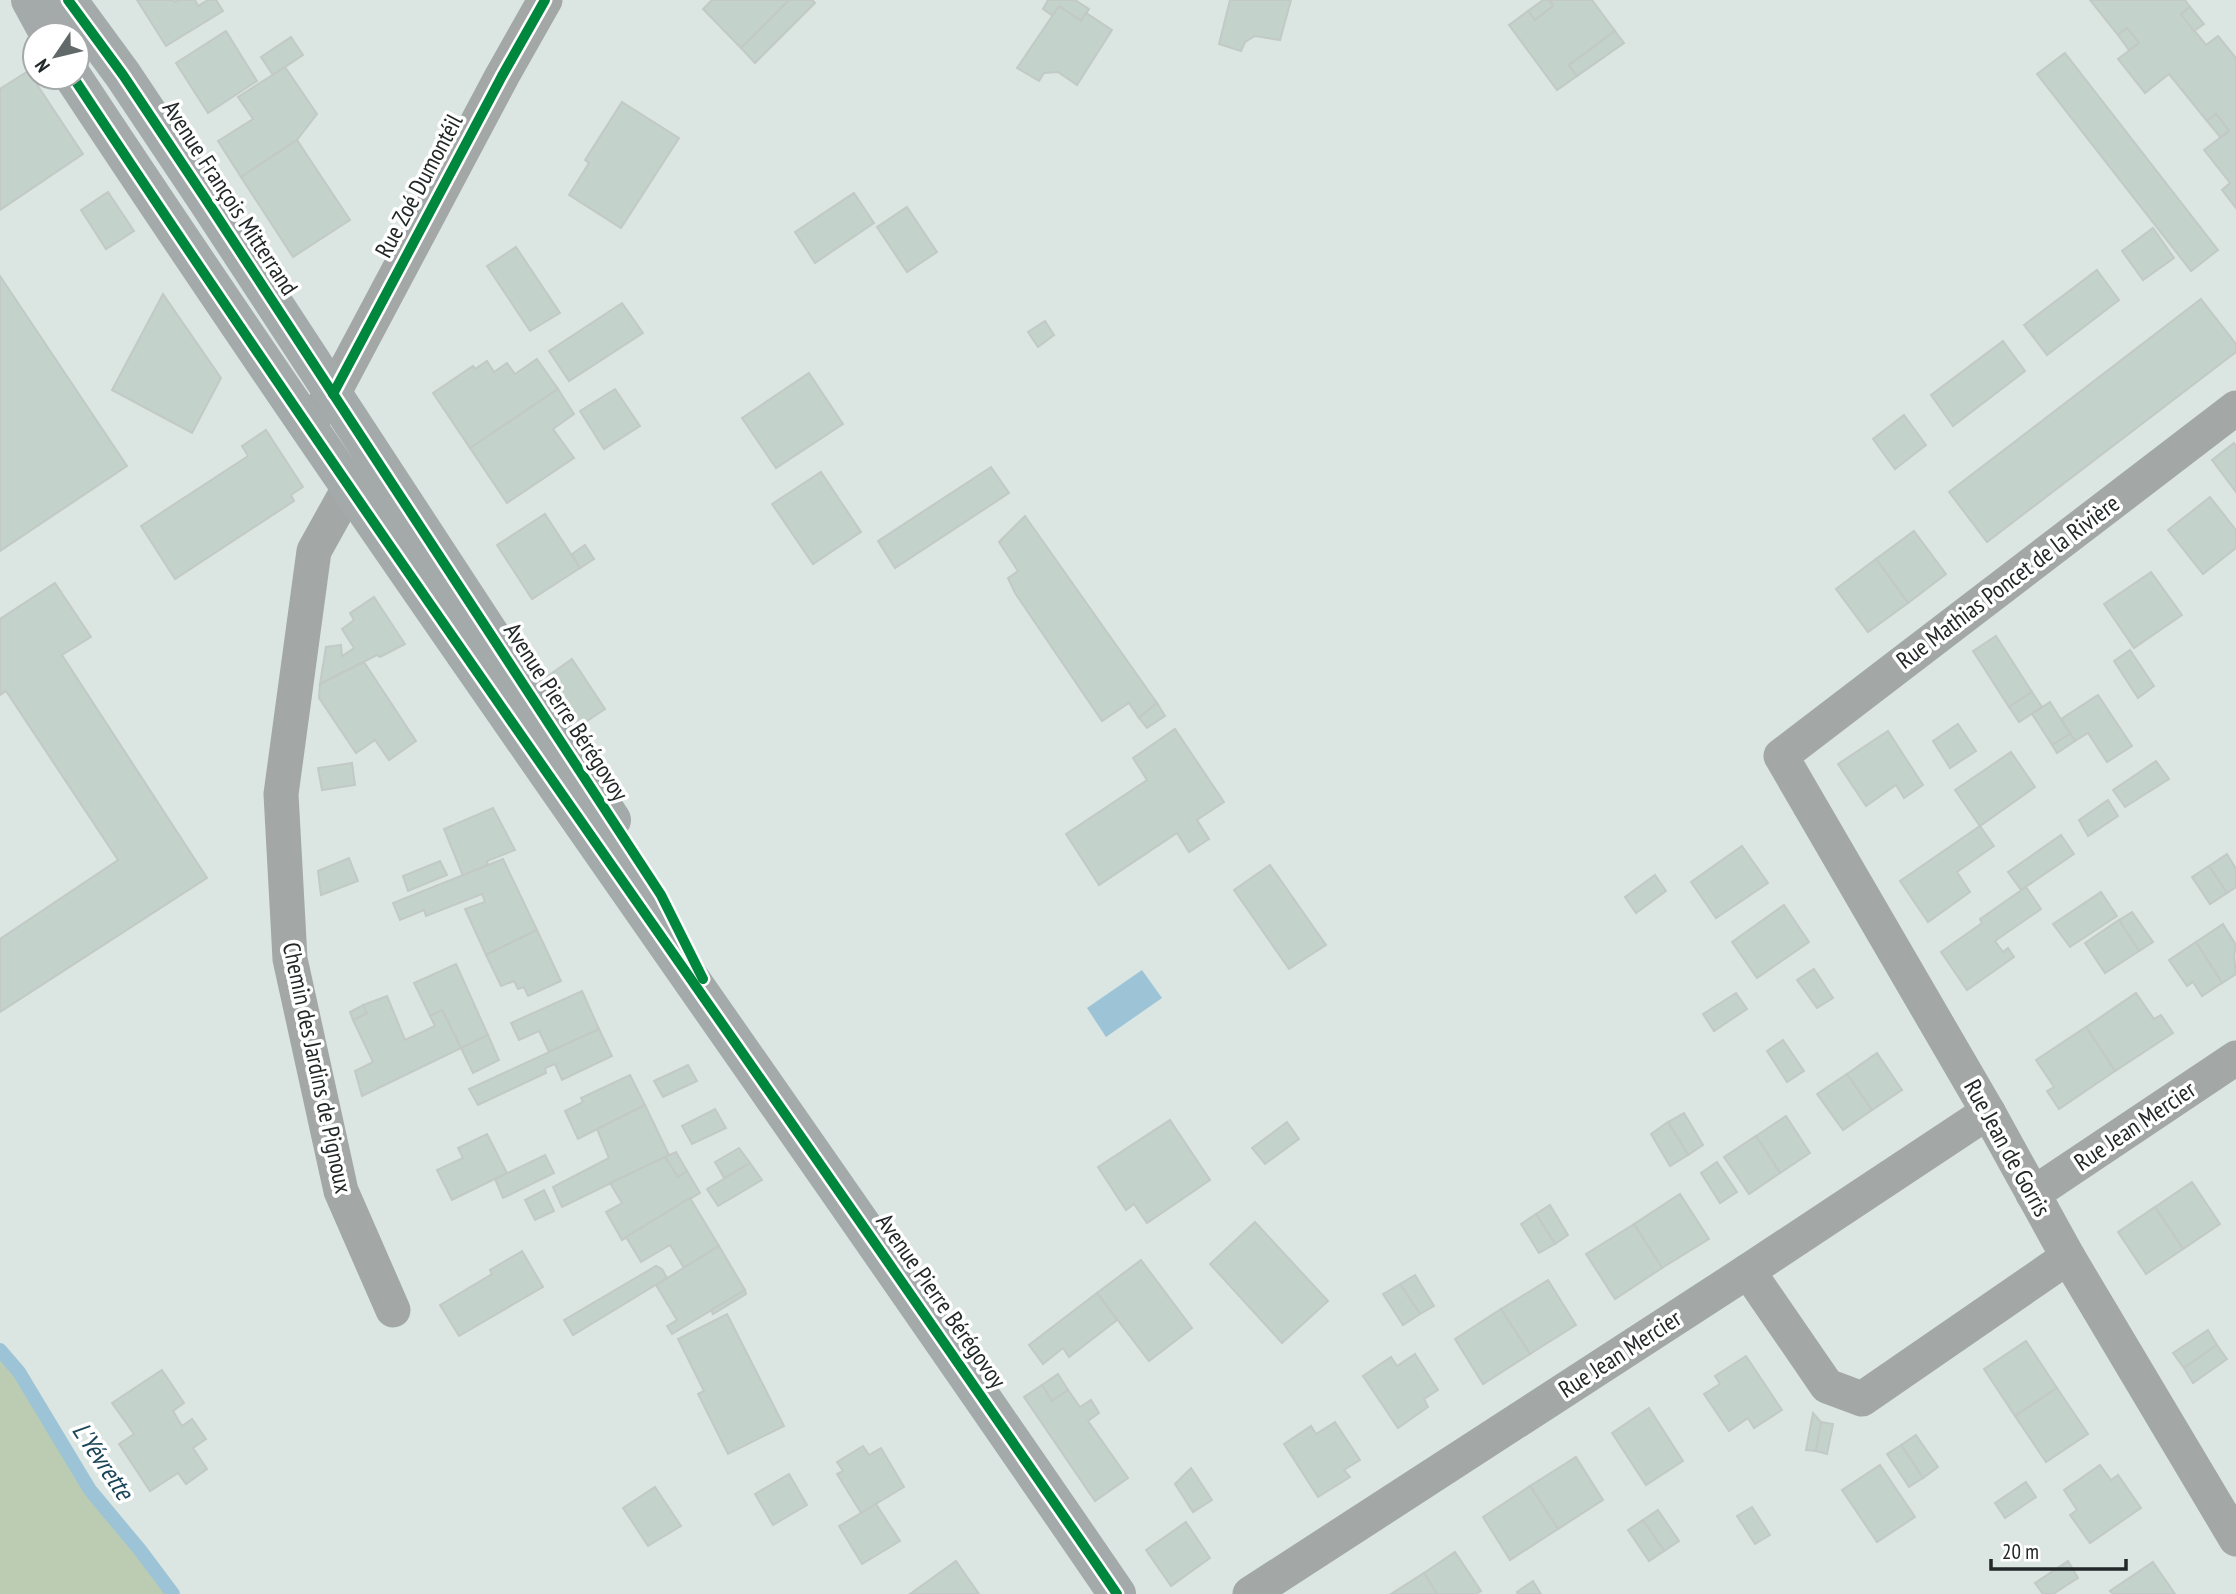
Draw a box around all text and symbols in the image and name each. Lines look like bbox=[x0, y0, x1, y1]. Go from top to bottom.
north arrow bbox=[21, 21, 91, 91]
text: N bbox=[29, 55, 55, 77]
street label: Avenue François Mitterrand bbox=[156, 94, 305, 301]
street label: Rue Zoé Dumontéil bbox=[368, 108, 470, 263]
street label: Rue Mathias Poncet de la Rivière bbox=[1890, 488, 2125, 676]
street label: Avenue Pierre Bérégovoy bbox=[497, 617, 636, 807]
street label: Chemin des Jardins de Pignoux bbox=[276, 940, 359, 1196]
street label: Rue Jean Mercier bbox=[2068, 1073, 2202, 1178]
street label: Rue Jean de Gorris bbox=[1957, 1074, 2058, 1222]
street label: Avenue Pierre Bérégovoy bbox=[870, 1207, 1013, 1394]
street label: Rue Jean Mercier bbox=[1553, 1302, 1687, 1405]
water label: L'Yévrette bbox=[66, 1416, 143, 1508]
scale bar bbox=[1991, 1528, 2126, 1572]
text: 20 m bbox=[2002, 1538, 2039, 1565]

